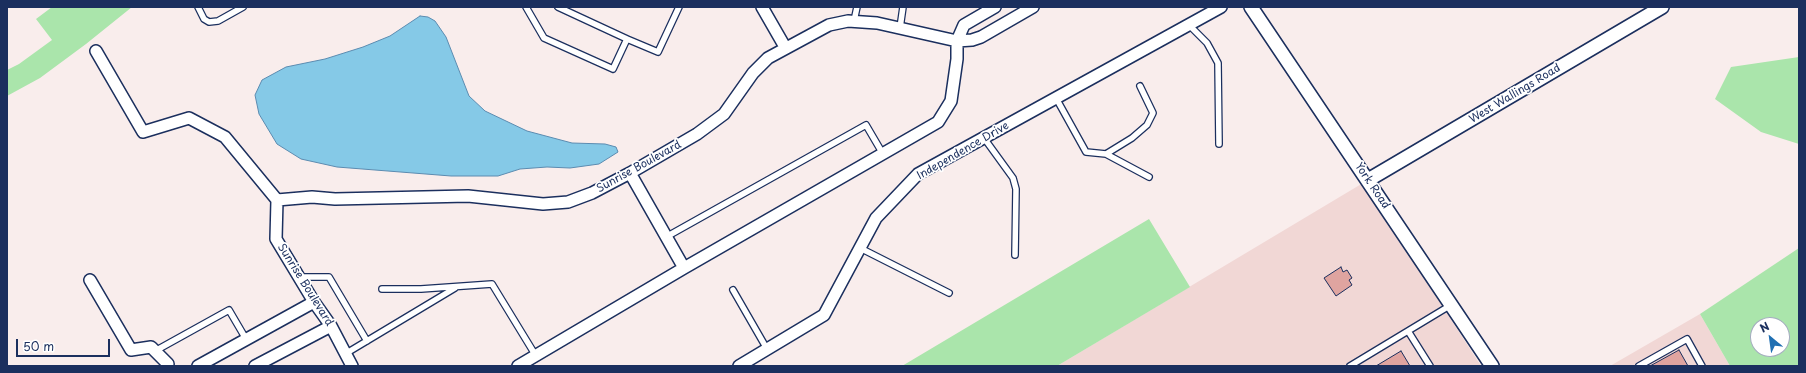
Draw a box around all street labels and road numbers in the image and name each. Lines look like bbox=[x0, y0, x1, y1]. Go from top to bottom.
street label: West Wallings Road bbox=[1467, 62, 1563, 126]
street label: Independence Drive bbox=[915, 119, 1011, 183]
street label: Sunrise Boulevard bbox=[594, 138, 684, 196]
street label: York Road bbox=[1352, 160, 1392, 212]
street label: Sunrise Boulevard bbox=[274, 241, 336, 329]

